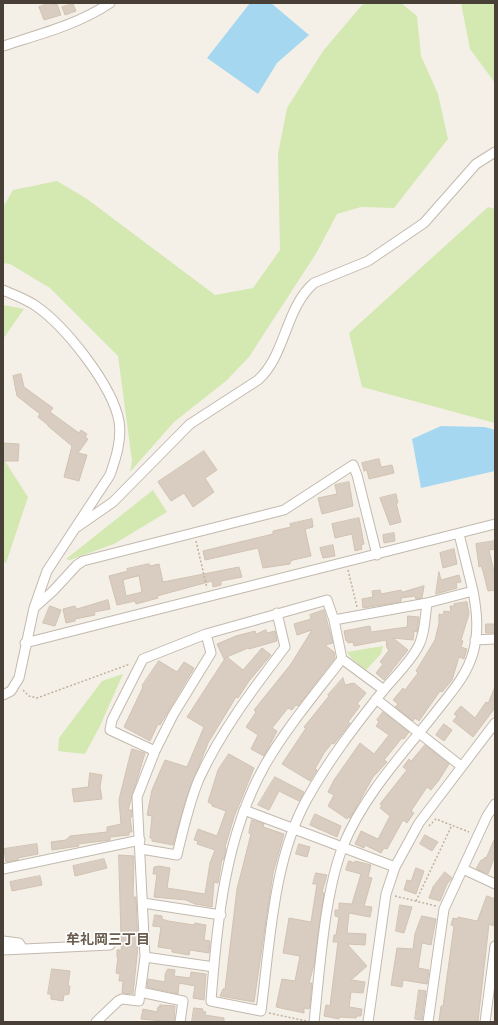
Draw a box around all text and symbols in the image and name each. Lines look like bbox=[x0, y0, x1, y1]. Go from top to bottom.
district label: 牟礼岡三丁目 bbox=[66, 933, 150, 949]

